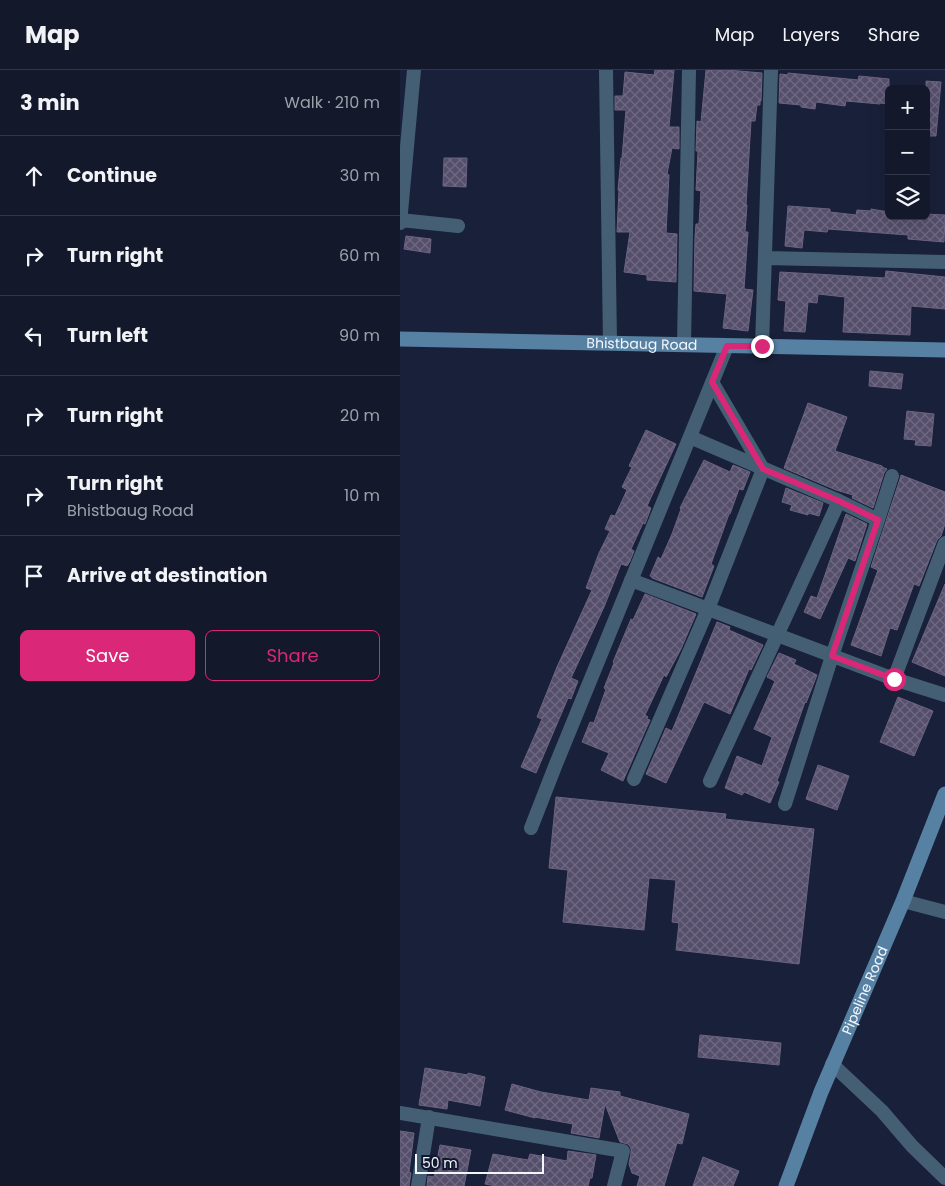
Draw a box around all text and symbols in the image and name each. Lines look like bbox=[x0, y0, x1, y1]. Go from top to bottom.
text: Map bbox=[25, 18, 80, 51]
text: Map bbox=[715, 22, 755, 47]
text: Layers bbox=[783, 22, 840, 47]
text: Share bbox=[868, 22, 920, 47]
map controls bbox=[885, 85, 930, 220]
button: + bbox=[885, 85, 930, 130]
text: 3 min bbox=[20, 88, 80, 117]
text: Walk · 210 m bbox=[284, 91, 380, 114]
button: − bbox=[885, 130, 930, 175]
icon: ahead bbox=[20, 162, 48, 190]
text: Continue bbox=[67, 162, 157, 189]
text: 30 m bbox=[340, 164, 380, 187]
button: layers bbox=[885, 175, 930, 220]
icon: right bbox=[20, 242, 48, 270]
text: Turn right bbox=[67, 242, 163, 269]
text: 60 m bbox=[339, 244, 380, 267]
icon: left bbox=[20, 322, 48, 350]
text: Turn left bbox=[67, 322, 148, 349]
text: 90 m bbox=[339, 324, 380, 347]
street label: Bhistbaug Road bbox=[586, 333, 698, 355]
route end bbox=[751, 335, 774, 358]
icon: right bbox=[20, 402, 48, 430]
text: Turn right bbox=[67, 402, 163, 429]
text: 20 m bbox=[340, 404, 380, 427]
text: Turn right bbox=[67, 470, 163, 497]
icon: right bbox=[20, 482, 48, 510]
text: 10 m bbox=[344, 484, 380, 507]
text: Bhistbaug Road bbox=[67, 499, 194, 522]
icon: arrive bbox=[20, 562, 48, 590]
text: Arrive at destination bbox=[67, 562, 268, 589]
button: Save bbox=[20, 630, 195, 681]
button: Share bbox=[205, 630, 380, 681]
route start bbox=[883, 668, 906, 691]
street label: Pipeline Road bbox=[837, 943, 892, 1038]
scale bar bbox=[415, 1151, 544, 1174]
text: 50 m bbox=[422, 1153, 458, 1173]

